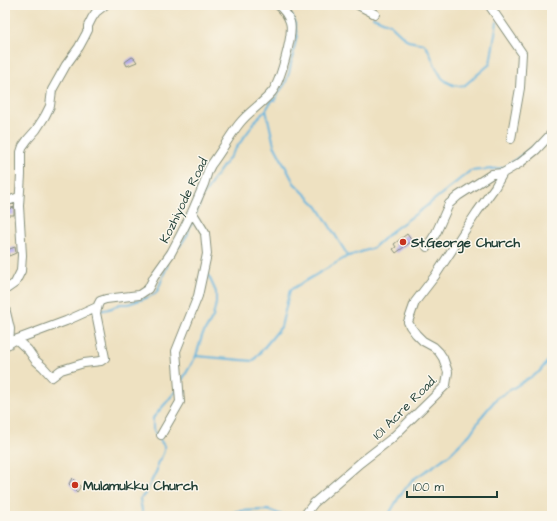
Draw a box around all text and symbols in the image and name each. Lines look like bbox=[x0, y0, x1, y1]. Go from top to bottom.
street label: Kozhiyode Road bbox=[155, 154, 213, 247]
place label: St.George Church bbox=[410, 234, 521, 254]
marker: St.George Church bbox=[398, 237, 408, 247]
street label: 101 Acre Road. bbox=[369, 371, 441, 444]
scale bar bbox=[407, 473, 497, 499]
place label: Mulamukku Church bbox=[83, 477, 198, 495]
text: 100 m bbox=[413, 479, 444, 496]
marker: Mulamukku Church bbox=[70, 480, 80, 490]

